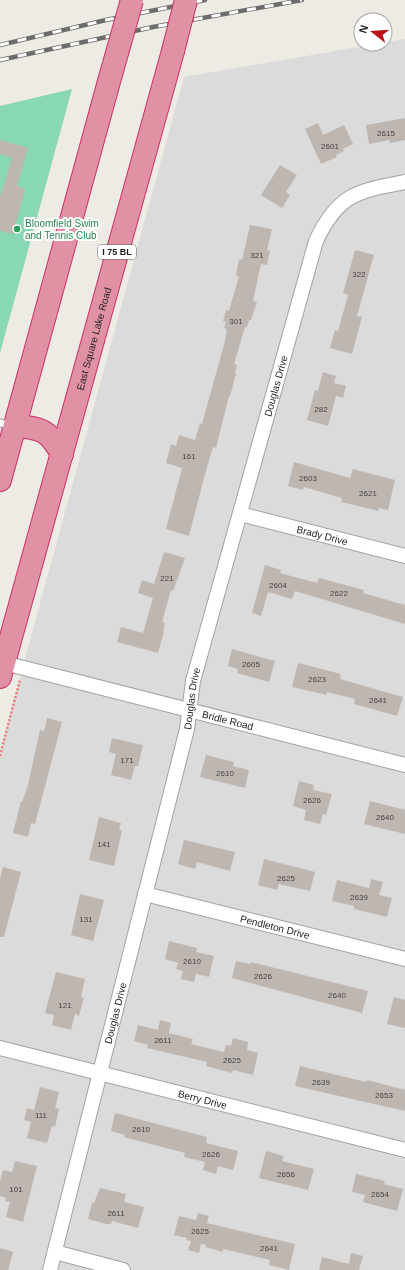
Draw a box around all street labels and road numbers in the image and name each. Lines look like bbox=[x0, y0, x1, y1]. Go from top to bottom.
road number: I 75 BL bbox=[98, 245, 136, 259]
street label: East Square Lake Road bbox=[75, 286, 113, 391]
street label: Douglas Drive bbox=[262, 354, 290, 418]
street label: Brady Drive bbox=[296, 524, 349, 547]
street label: Douglas Drive bbox=[182, 666, 203, 730]
street label: Bridle Road bbox=[201, 709, 254, 732]
street label: Pendleton Drive bbox=[239, 913, 311, 941]
street label: Douglas Drive bbox=[102, 981, 129, 1045]
street label: Berry Drive bbox=[177, 1088, 229, 1111]

